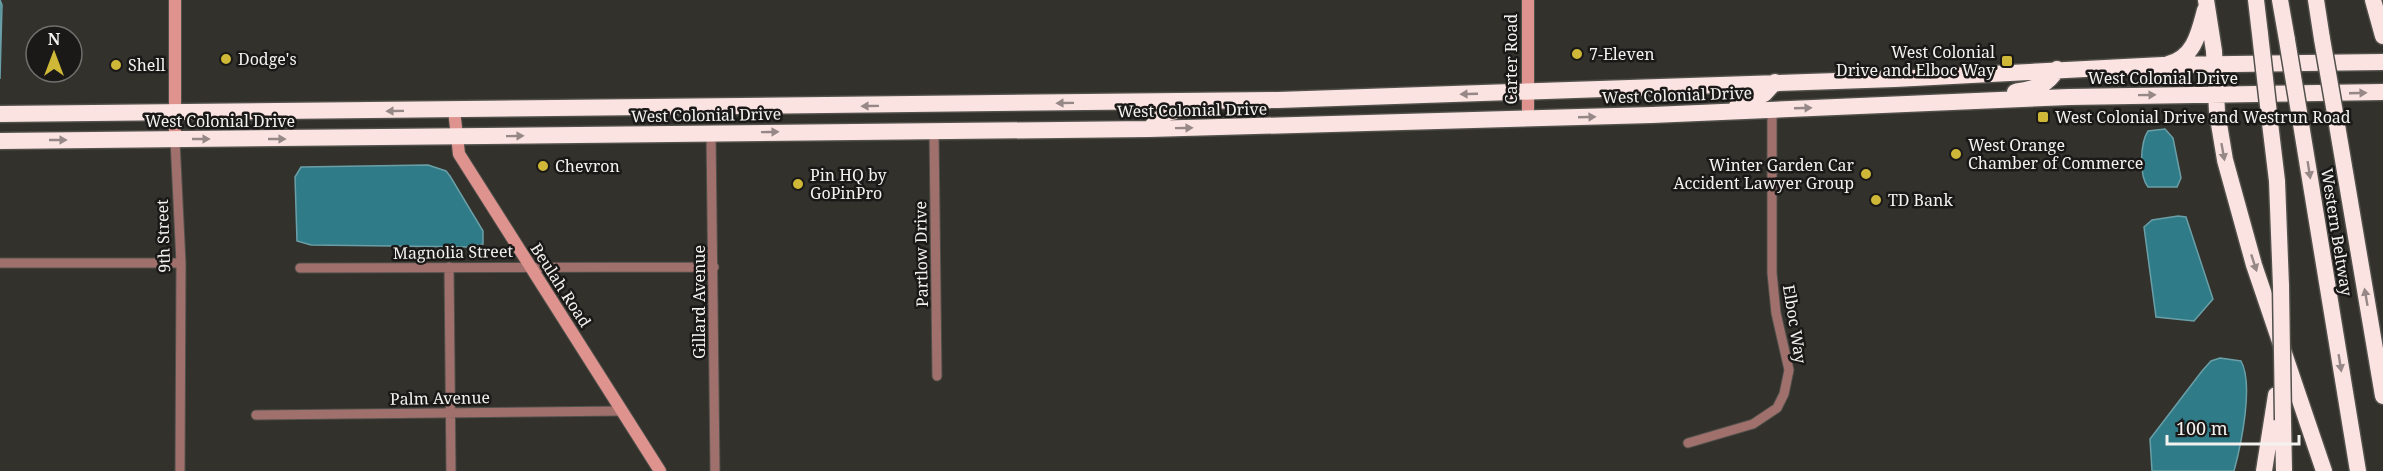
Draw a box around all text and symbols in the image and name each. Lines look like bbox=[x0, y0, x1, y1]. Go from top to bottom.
street label: Carter Road bbox=[1500, 13, 1522, 104]
north arrow bbox=[24, 24, 84, 84]
text: N bbox=[48, 28, 61, 50]
place label: West Colonial Drive and Elboc Way bbox=[1836, 41, 1996, 81]
place label: 7-Eleven bbox=[1589, 43, 1655, 65]
marker: 7-Eleven bbox=[1570, 47, 1584, 61]
place label: Dodge's bbox=[238, 48, 297, 70]
marker: Dodge's bbox=[219, 52, 233, 66]
place label: Shell bbox=[128, 54, 165, 76]
marker: West Colonial Drive and Elboc Way bbox=[2000, 54, 2014, 68]
marker: Shell bbox=[109, 58, 123, 72]
street label: West Colonial Drive bbox=[2088, 67, 2238, 89]
street label: West Colonial Drive bbox=[1602, 81, 1752, 109]
one-way arrow bbox=[2349, 88, 2368, 97]
one-way arrow bbox=[1460, 89, 1479, 98]
one-way arrow bbox=[2137, 91, 2156, 100]
one-way arrow bbox=[1055, 98, 1074, 108]
street label: West Colonial Drive bbox=[1117, 98, 1267, 122]
one-way arrow bbox=[860, 101, 879, 111]
street label: West Colonial Drive bbox=[631, 103, 781, 127]
one-way arrow bbox=[1793, 104, 1812, 113]
one-way arrow bbox=[386, 106, 405, 116]
place label: West Colonial Drive and Westrun Road bbox=[2055, 106, 2351, 128]
street label: West Colonial Drive bbox=[145, 110, 295, 132]
marker: West Colonial Drive and Westrun Road bbox=[2036, 110, 2050, 124]
one-way arrow bbox=[1577, 112, 1596, 121]
one-way arrow bbox=[1175, 123, 1194, 133]
one-way arrow bbox=[760, 128, 779, 137]
one-way arrow bbox=[506, 131, 525, 140]
one-way arrow bbox=[267, 134, 286, 144]
place label: West Orange Chamber of Commerce bbox=[1968, 134, 2143, 174]
one-way arrow bbox=[192, 135, 211, 144]
one-way arrow bbox=[49, 136, 68, 145]
one-way arrow bbox=[2219, 143, 2228, 162]
marker: West Orange Chamber of Commerce bbox=[1949, 147, 1963, 161]
place label: Winter Garden Car Accident Lawyer Group bbox=[1673, 154, 1854, 194]
place label: Chevron bbox=[555, 155, 620, 177]
marker: Chevron bbox=[536, 159, 550, 173]
one-way arrow bbox=[2304, 161, 2313, 180]
place label: Pin HQ by GoPinPro bbox=[810, 164, 887, 204]
marker: Winter Garden Car Accident Lawyer Group bbox=[1859, 167, 1873, 181]
street label: Western Beltway bbox=[2316, 167, 2358, 298]
marker: Pin HQ by GoPinPro bbox=[791, 177, 805, 191]
place label: TD Bank bbox=[1888, 189, 1953, 211]
marker: TD Bank bbox=[1869, 193, 1883, 207]
street label: 9th Street bbox=[151, 199, 175, 273]
street label: Partlow Drive bbox=[909, 201, 933, 307]
street label: Beulah Road bbox=[526, 239, 596, 331]
street label: Magnolia Street bbox=[393, 240, 514, 264]
street label: Gillard Avenue bbox=[688, 245, 710, 359]
one-way arrow bbox=[2250, 254, 2259, 272]
street label: Elboc Way bbox=[1778, 283, 1812, 366]
one-way arrow bbox=[2361, 287, 2370, 306]
one-way arrow bbox=[2336, 353, 2345, 372]
street label: Palm Avenue bbox=[390, 386, 490, 410]
scale bar bbox=[2167, 408, 2299, 446]
text: 100 m bbox=[2176, 416, 2228, 440]

